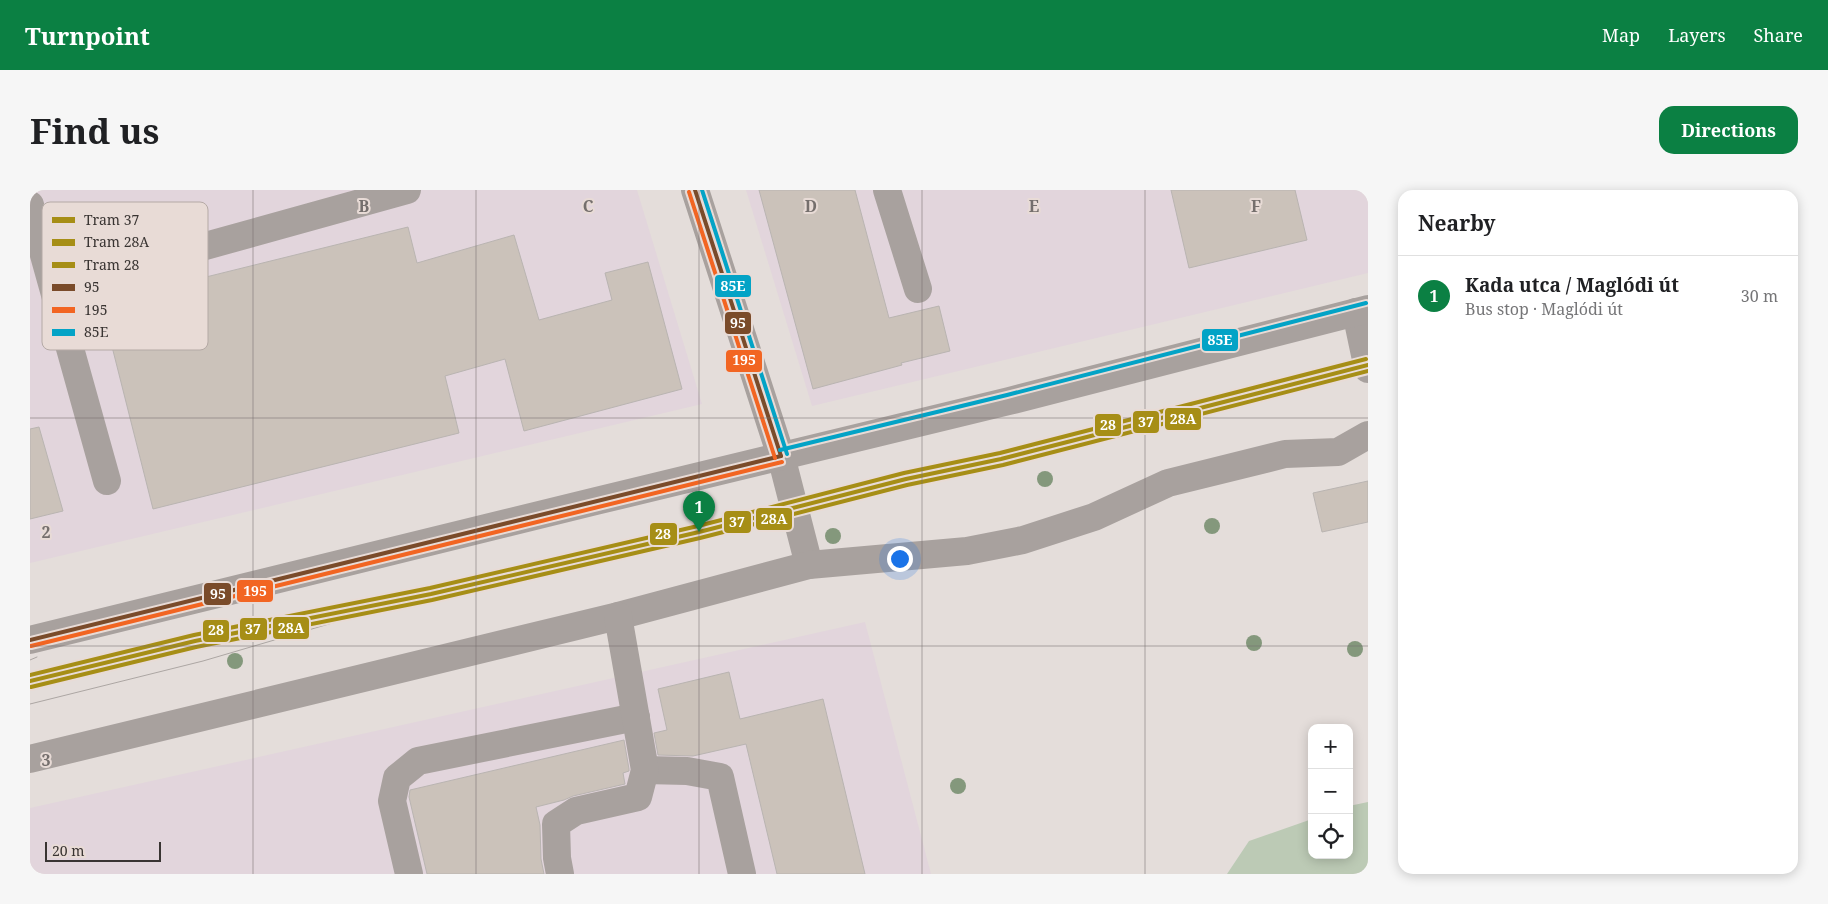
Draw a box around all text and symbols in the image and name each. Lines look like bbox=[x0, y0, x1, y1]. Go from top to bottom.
text: Turnpoint bbox=[25, 19, 150, 52]
text: Map bbox=[1602, 23, 1640, 47]
text: Layers bbox=[1668, 23, 1726, 47]
text: Share bbox=[1754, 23, 1803, 47]
button: Directions bbox=[1659, 106, 1798, 154]
text: Find us bbox=[30, 107, 159, 154]
text: B bbox=[359, 195, 370, 217]
text: C bbox=[583, 195, 594, 217]
text: D bbox=[805, 195, 817, 217]
text: E bbox=[1029, 195, 1039, 217]
text: F bbox=[1251, 195, 1261, 217]
legend bbox=[42, 202, 208, 350]
text: Nearby bbox=[1418, 209, 1496, 237]
text: Tram 37 bbox=[84, 210, 139, 229]
text: Tram 28A bbox=[84, 232, 149, 251]
text: Tram 28 bbox=[84, 255, 139, 274]
text: Kada utca / Maglódi út bbox=[1465, 272, 1679, 298]
line badge: 85E bbox=[714, 274, 752, 298]
text: 85E bbox=[721, 276, 745, 295]
text: 95 bbox=[84, 277, 100, 296]
text: 1 bbox=[1429, 285, 1439, 307]
text: 30 m bbox=[1741, 285, 1778, 307]
text: Bus stop · Maglódi út bbox=[1465, 298, 1623, 320]
text: 195 bbox=[84, 300, 107, 319]
line badge: 95 bbox=[724, 311, 752, 335]
text: 95 bbox=[730, 313, 746, 332]
text: 85E bbox=[84, 322, 109, 341]
line badge: 85E bbox=[1201, 328, 1239, 352]
text: 85E bbox=[1208, 330, 1232, 349]
line badge: 195 bbox=[725, 349, 763, 373]
text: 195 bbox=[732, 350, 756, 369]
line badge: 28A bbox=[1164, 407, 1202, 431]
text: 28A bbox=[1170, 409, 1197, 428]
line badge: 37 bbox=[1132, 410, 1160, 434]
text: 37 bbox=[1138, 412, 1154, 431]
line badge: 28 bbox=[1094, 413, 1122, 437]
text: 28 bbox=[1100, 415, 1116, 434]
pin: 1 bbox=[683, 491, 715, 532]
line badge: 28A bbox=[755, 507, 793, 531]
text: 28A bbox=[761, 509, 788, 528]
line badge: 37 bbox=[723, 510, 752, 534]
text: 37 bbox=[729, 512, 745, 531]
text: 2 bbox=[41, 521, 51, 543]
line badge: 28 bbox=[649, 522, 678, 546]
text: 28 bbox=[655, 524, 671, 543]
your location bbox=[887, 546, 913, 572]
line badge: 195 bbox=[236, 579, 274, 603]
text: 195 bbox=[243, 581, 267, 600]
line badge: 95 bbox=[203, 582, 232, 606]
text: 95 bbox=[210, 584, 226, 603]
line badge: 28A bbox=[272, 616, 310, 640]
line badge: 37 bbox=[239, 617, 268, 641]
text: 28A bbox=[278, 618, 305, 637]
line badge: 28 bbox=[202, 619, 230, 643]
text: 37 bbox=[245, 619, 261, 638]
text: 28 bbox=[208, 620, 224, 639]
map controls bbox=[1308, 724, 1353, 859]
button: + bbox=[1308, 724, 1353, 769]
text: 3 bbox=[41, 749, 51, 771]
button: − bbox=[1308, 769, 1353, 814]
button: locate bbox=[1308, 814, 1353, 859]
scale bar bbox=[45, 839, 161, 862]
text: 20 m bbox=[52, 841, 85, 860]

